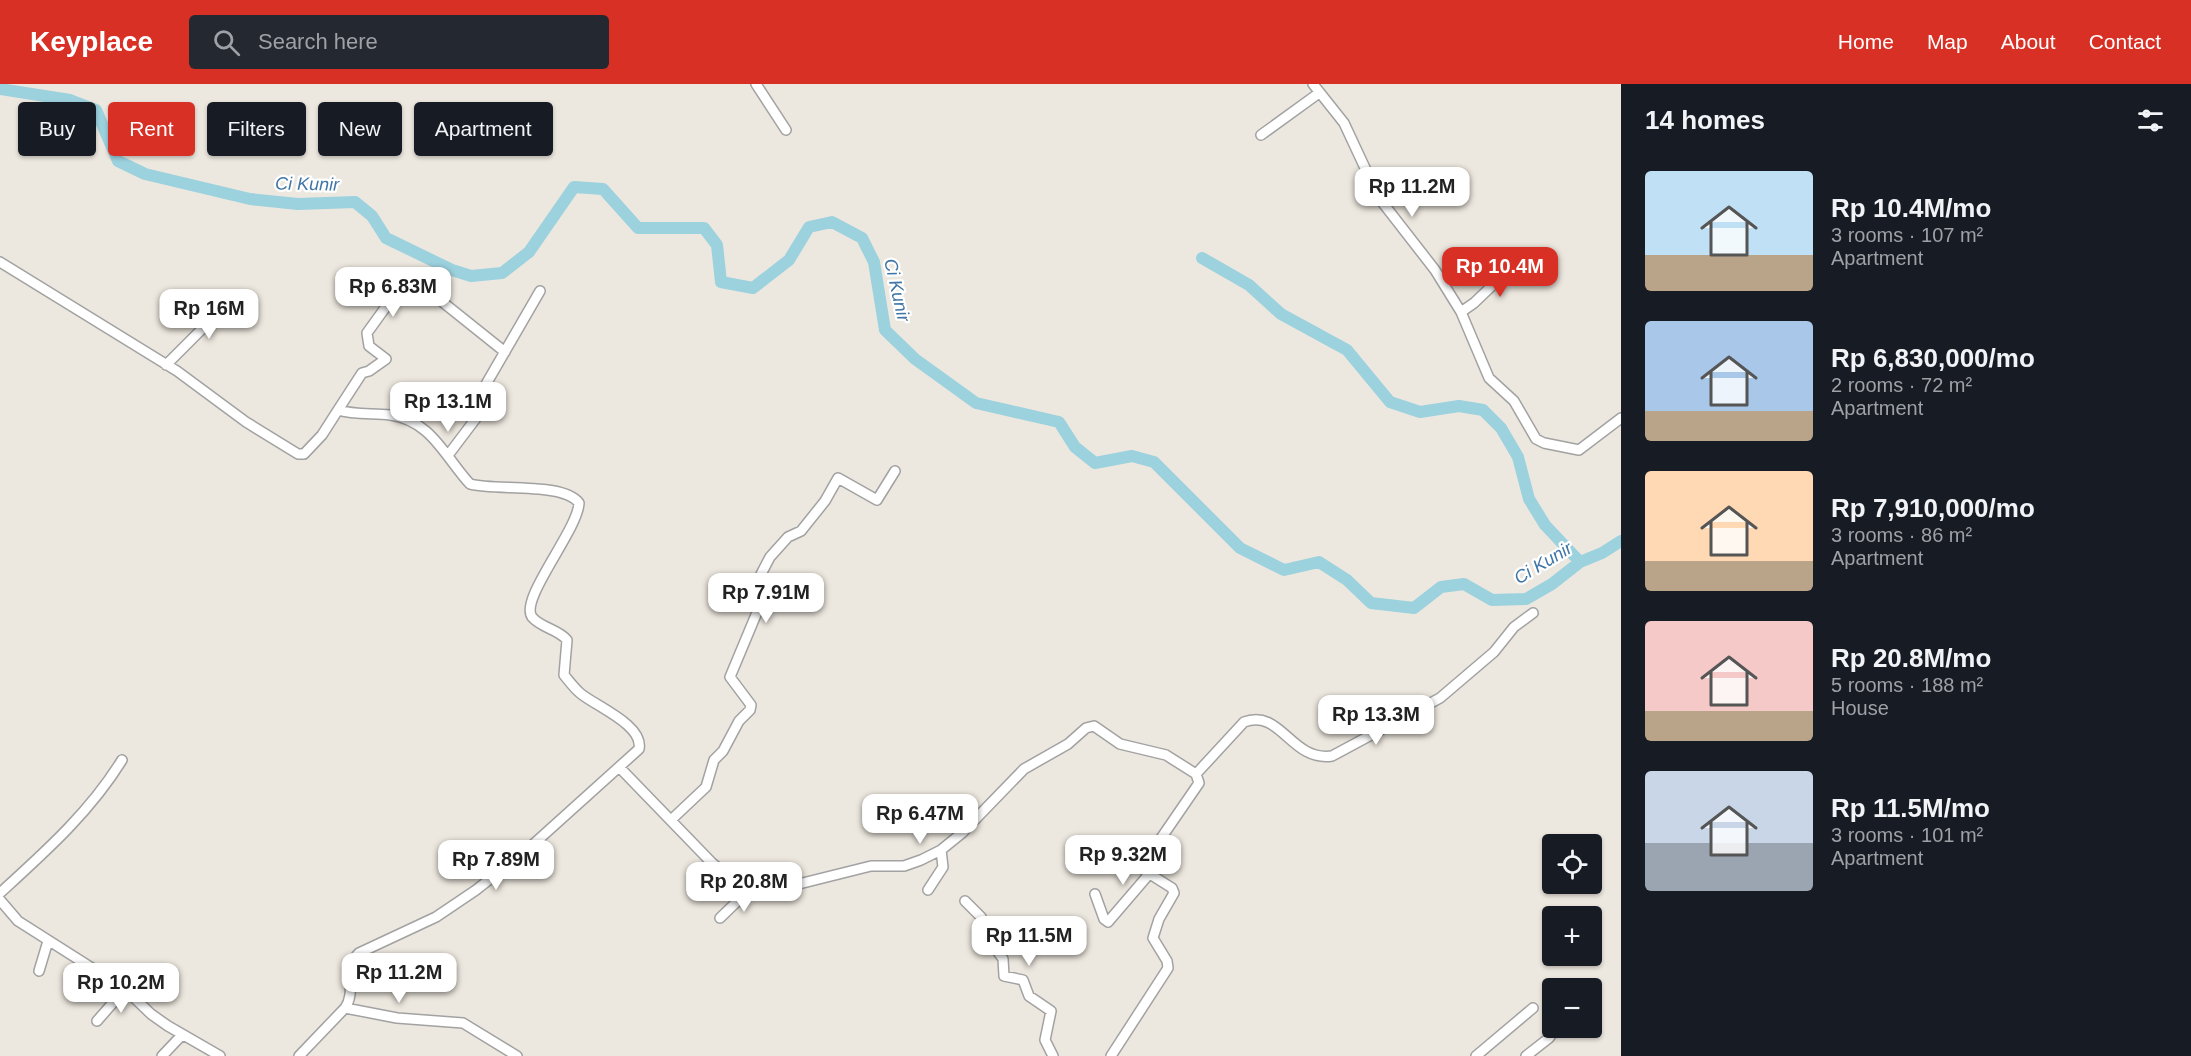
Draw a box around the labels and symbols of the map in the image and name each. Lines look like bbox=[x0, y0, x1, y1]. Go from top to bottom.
pin: Rp 11.2M bbox=[1350, 167, 1474, 218]
water label: Ci Kunir bbox=[275, 173, 340, 195]
pin: Rp 10.4M bbox=[1438, 247, 1562, 298]
water label: Ci Kunir bbox=[880, 257, 914, 324]
pin: Rp 6.83M bbox=[331, 267, 455, 318]
pin: Rp 16M bbox=[160, 289, 258, 340]
pin: Rp 13.1M bbox=[386, 382, 510, 433]
water label: Ci Kunir bbox=[1510, 537, 1576, 588]
pin: Rp 7.91M bbox=[704, 573, 828, 624]
pin: Rp 13.3M bbox=[1314, 695, 1438, 746]
pin: Rp 6.47M bbox=[858, 794, 982, 845]
pin: Rp 9.32M bbox=[1061, 835, 1185, 886]
pin: Rp 7.89M bbox=[434, 840, 558, 891]
pin: Rp 20.8M bbox=[682, 862, 806, 913]
pin: Rp 11.5M bbox=[967, 916, 1091, 967]
pin: Rp 11.2M bbox=[337, 953, 461, 1004]
pin: Rp 10.2M bbox=[59, 963, 183, 1014]

